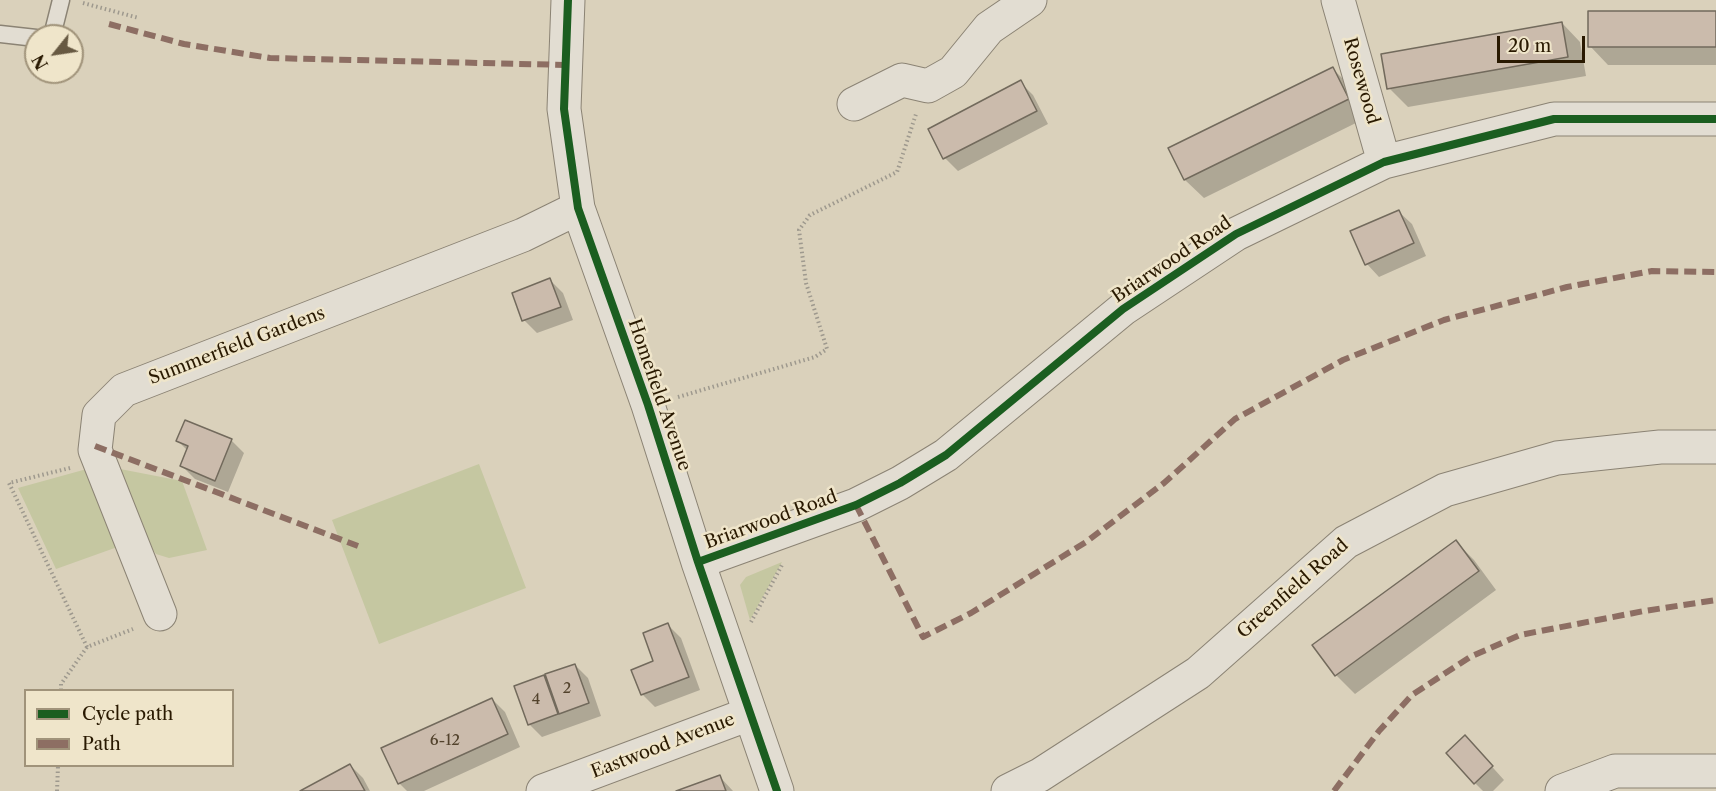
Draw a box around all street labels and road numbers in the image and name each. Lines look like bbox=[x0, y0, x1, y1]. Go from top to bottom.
street label: Rosewood bbox=[1338, 35, 1384, 127]
street label: Briarwood Road bbox=[1108, 212, 1236, 308]
street label: Summerfield Gardens bbox=[146, 302, 328, 390]
street label: Homefield Avenue bbox=[623, 316, 695, 474]
street label: Briarwood Road bbox=[702, 486, 840, 554]
street label: Greenfield Road bbox=[1233, 535, 1353, 643]
street label: Eastwood Avenue bbox=[588, 709, 738, 783]

